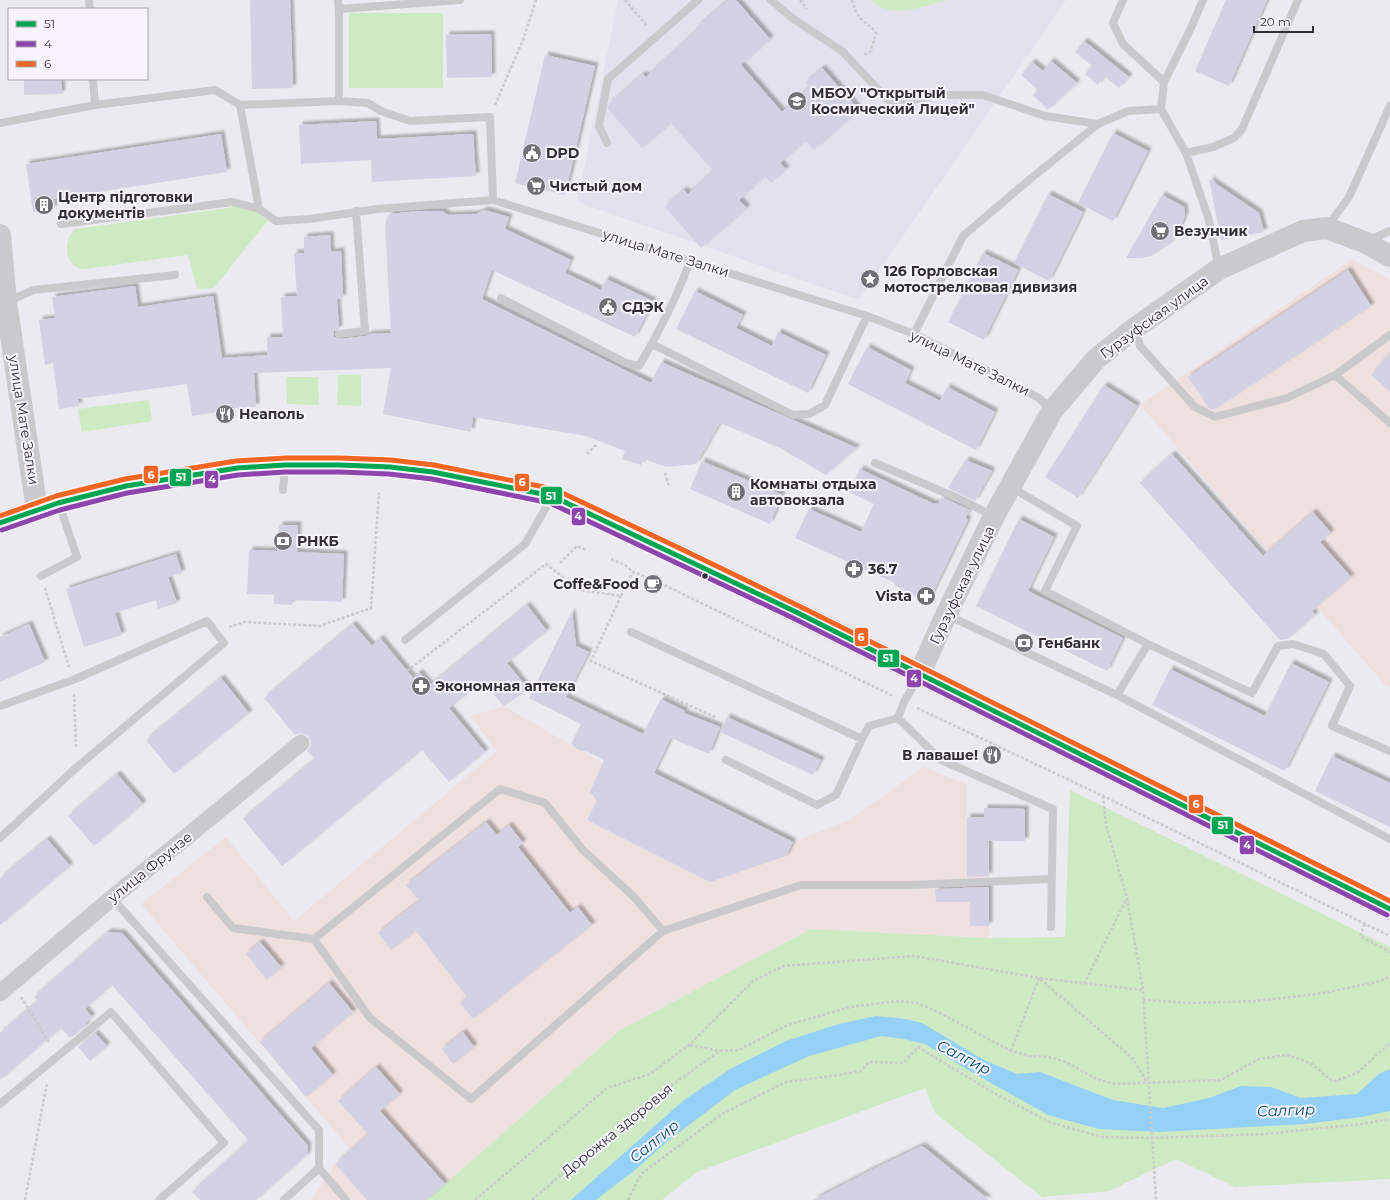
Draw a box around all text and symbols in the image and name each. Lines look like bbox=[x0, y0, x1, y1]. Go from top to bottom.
legend bbox=[8, 8, 148, 80]
scale bar bbox=[1254, 8, 1313, 34]
text: 20 m bbox=[1260, 14, 1291, 29]
text: 51 bbox=[44, 16, 55, 31]
text: 4 bbox=[44, 36, 52, 51]
text: 6 bbox=[44, 56, 51, 71]
place label: МБОУ "Открытый Космический Лицей" bbox=[811, 84, 975, 118]
school or university icon: МБОУ "Открытый Космический Лицей" bbox=[786, 90, 808, 112]
public building icon: DPD bbox=[521, 142, 543, 164]
place label: DPD bbox=[546, 144, 580, 162]
supermarket icon: Чистый дом bbox=[525, 175, 547, 197]
place label: Чистый дом bbox=[550, 177, 642, 195]
place label: Центр підготовки документів bbox=[58, 188, 193, 222]
building icon: Центр підготовки документів bbox=[33, 194, 55, 216]
supermarket icon: Везунчик bbox=[1149, 220, 1171, 242]
place label: Везунчик bbox=[1174, 222, 1247, 240]
street label: улица Мате Залки bbox=[600, 225, 731, 281]
place label: 126 Горловская мотострелковая дивизия bbox=[884, 262, 1077, 296]
place icon: 126 Горловская мотострелковая дивизия bbox=[859, 268, 881, 290]
street label: Гурзуфская улица bbox=[1096, 272, 1212, 362]
public building icon: СДЭК bbox=[597, 296, 619, 318]
place label: СДЭК bbox=[622, 298, 665, 316]
street label: улица Мате Залки bbox=[906, 326, 1033, 400]
street label: улица Мате Залки bbox=[5, 353, 43, 486]
restaurant icon: Неаполь bbox=[214, 403, 236, 425]
place label: Неаполь bbox=[239, 405, 305, 423]
line badge: 6 bbox=[143, 465, 159, 484]
text: 6 bbox=[147, 468, 155, 482]
line badge: 51 bbox=[169, 468, 192, 487]
text: 51 bbox=[176, 470, 186, 484]
line badge: 4 bbox=[204, 470, 219, 489]
text: 4 bbox=[208, 472, 216, 486]
line badge: 6 bbox=[514, 473, 530, 492]
text: 6 bbox=[518, 475, 526, 489]
place label: Комнаты отдыха автовокзала bbox=[750, 475, 876, 509]
building icon: Комнаты отдыха автовокзала bbox=[725, 481, 747, 503]
line badge: 51 bbox=[540, 486, 563, 505]
text: 51 bbox=[546, 489, 556, 503]
line badge: 4 bbox=[571, 507, 586, 526]
text: 4 bbox=[574, 509, 582, 523]
street label: Гурзуфская улица bbox=[925, 523, 999, 647]
bank icon: РНКБ bbox=[272, 530, 294, 552]
place label: РНКБ bbox=[297, 532, 339, 550]
pharmacy icon: 36.7 bbox=[843, 558, 865, 580]
place label: 36.7 bbox=[867, 560, 898, 578]
unlabelled marker bbox=[700, 571, 710, 581]
cafe icon: Coffe&Food bbox=[642, 573, 664, 595]
place label: Coffe&Food bbox=[553, 575, 639, 593]
pharmacy icon: Vista bbox=[915, 585, 937, 607]
place label: Vista bbox=[875, 587, 912, 605]
line badge: 6 bbox=[854, 627, 869, 647]
text: 6 bbox=[857, 630, 865, 644]
bank icon: Генбанк bbox=[1013, 632, 1035, 654]
place label: Генбанк bbox=[1038, 634, 1100, 652]
line badge: 51 bbox=[877, 649, 900, 668]
text: 51 bbox=[883, 651, 893, 665]
line badge: 4 bbox=[906, 669, 922, 688]
text: 4 bbox=[910, 671, 918, 685]
pharmacy icon: Экономная аптека bbox=[410, 675, 432, 697]
place label: Экономная аптека bbox=[435, 677, 576, 695]
restaurant icon: В лаваше! bbox=[981, 744, 1003, 766]
place label: В лаваше! bbox=[902, 746, 978, 764]
line badge: 6 bbox=[1188, 794, 1204, 814]
text: 6 bbox=[1192, 797, 1200, 811]
line badge: 51 bbox=[1211, 816, 1234, 835]
text: 51 bbox=[1218, 818, 1228, 832]
street label: улица Фрунзе bbox=[104, 828, 196, 907]
line badge: 4 bbox=[1239, 835, 1255, 855]
text: 4 bbox=[1243, 838, 1251, 852]
water label: Салгир bbox=[934, 1035, 994, 1079]
street label: Дорожка здоровья bbox=[558, 1080, 676, 1180]
water label: Салгир bbox=[1257, 1099, 1315, 1121]
water label: Салгир bbox=[625, 1115, 683, 1167]

